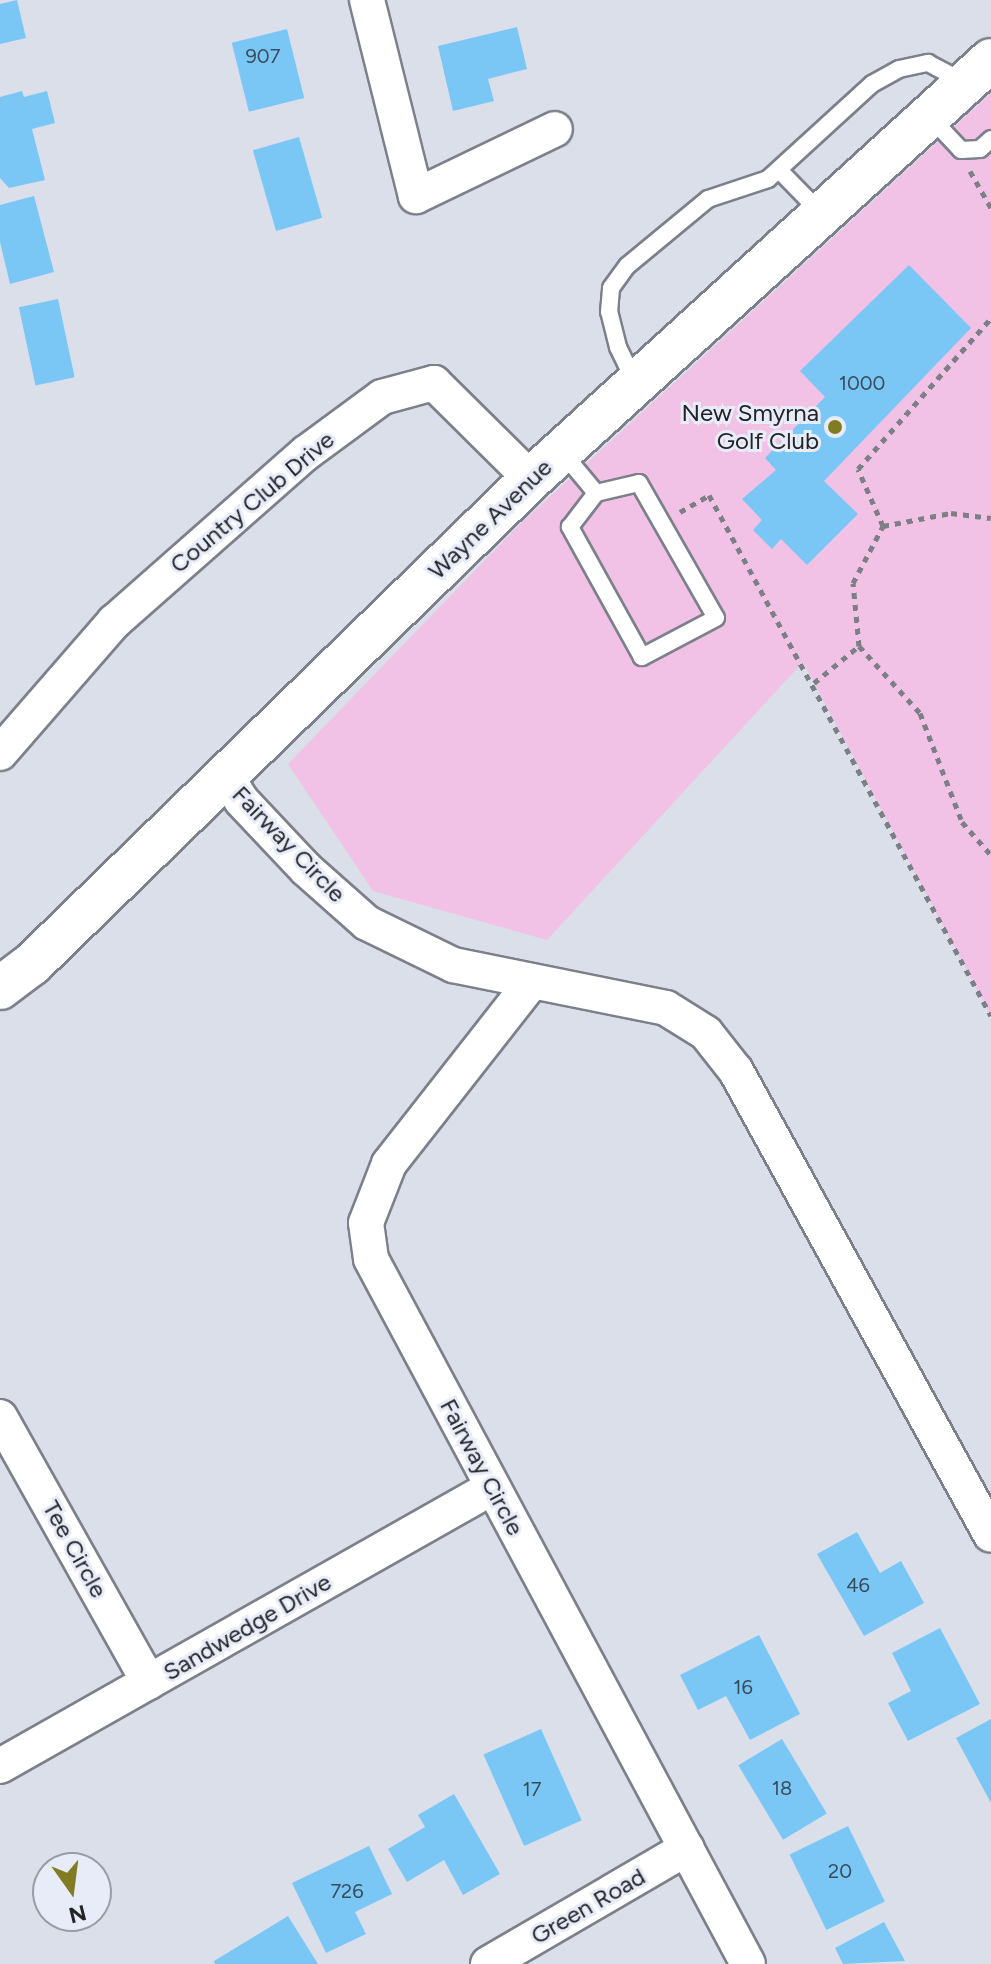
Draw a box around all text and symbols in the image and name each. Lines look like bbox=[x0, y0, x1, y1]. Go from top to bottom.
house number: 907 bbox=[246, 44, 280, 68]
house number: 1000 bbox=[839, 371, 885, 395]
place label: New Smyrna Golf Club bbox=[682, 399, 819, 455]
marker: New Smyrna Golf Club bbox=[826, 418, 844, 436]
street label: Country Club Drive bbox=[164, 425, 340, 579]
street label: Wayne Avenue bbox=[422, 453, 558, 585]
street label: Fairway Circle bbox=[226, 780, 352, 908]
street label: Fairway Circle bbox=[434, 1394, 530, 1540]
street label: Tee Circle bbox=[37, 1496, 113, 1602]
street label: Sandwedge Drive bbox=[158, 1567, 336, 1687]
house number: 46 bbox=[846, 1573, 870, 1597]
house number: 16 bbox=[733, 1675, 753, 1699]
house number: 18 bbox=[772, 1776, 792, 1800]
house number: 17 bbox=[523, 1777, 541, 1801]
north arrow bbox=[32, 1852, 112, 1932]
house number: 20 bbox=[828, 1859, 852, 1883]
street label: Green Road bbox=[526, 1862, 650, 1950]
house number: 726 bbox=[330, 1879, 364, 1903]
text: N bbox=[66, 1899, 89, 1929]

